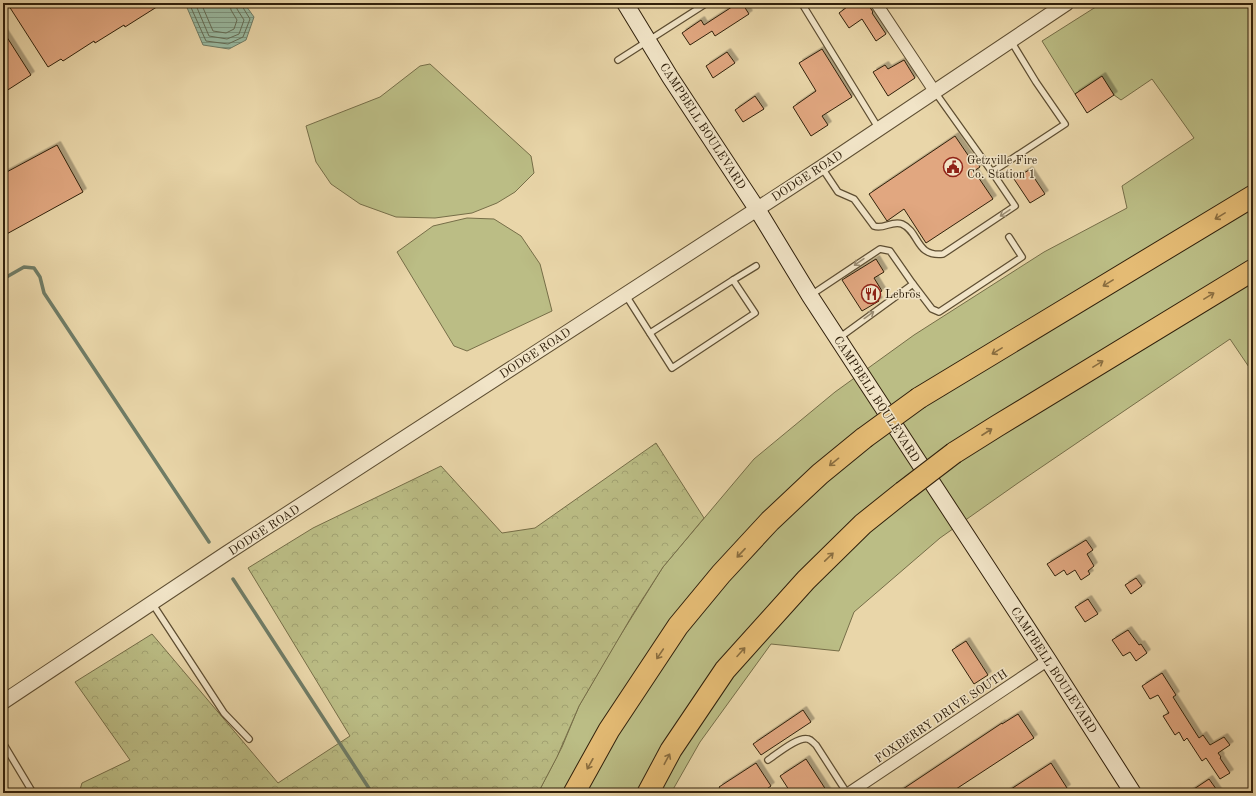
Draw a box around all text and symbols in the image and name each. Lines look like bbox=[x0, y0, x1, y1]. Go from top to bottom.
street label: CAMPBELL BOULEVARD bbox=[657, 61, 747, 192]
street label: DODGE ROAD bbox=[770, 149, 845, 204]
place label: Getzville Fire Co. Station 1 bbox=[967, 155, 1038, 181]
public building icon: Getzville Fire Co. Station 1 bbox=[942, 156, 964, 178]
one-way arrow bbox=[1000, 208, 1011, 217]
one-way arrow bbox=[1215, 212, 1226, 220]
one-way arrow bbox=[854, 258, 865, 266]
one-way arrow bbox=[1102, 280, 1114, 288]
restaurant icon: Lebros bbox=[860, 283, 882, 305]
place label: Lebros bbox=[885, 289, 921, 301]
one-way arrow bbox=[1203, 292, 1215, 300]
one-way arrow bbox=[863, 311, 874, 320]
street label: DODGE ROAD bbox=[498, 326, 573, 381]
street label: CAMPBELL BOULEVARD bbox=[831, 334, 921, 465]
one-way arrow bbox=[991, 347, 1003, 355]
one-way arrow bbox=[1092, 360, 1103, 368]
one-way arrow bbox=[981, 428, 992, 436]
one-way arrow bbox=[828, 458, 839, 467]
street label: DODGE ROAD bbox=[227, 503, 302, 558]
one-way arrow bbox=[736, 548, 745, 558]
one-way arrow bbox=[824, 553, 834, 562]
street label: CAMPBELL BOULEVARD bbox=[1008, 605, 1098, 736]
one-way arrow bbox=[736, 647, 746, 657]
one-way arrow bbox=[656, 648, 664, 659]
street label: FOXBERRY DRIVE SOUTH bbox=[873, 668, 1010, 766]
one-way arrow bbox=[663, 753, 671, 765]
one-way arrow bbox=[586, 758, 593, 770]

